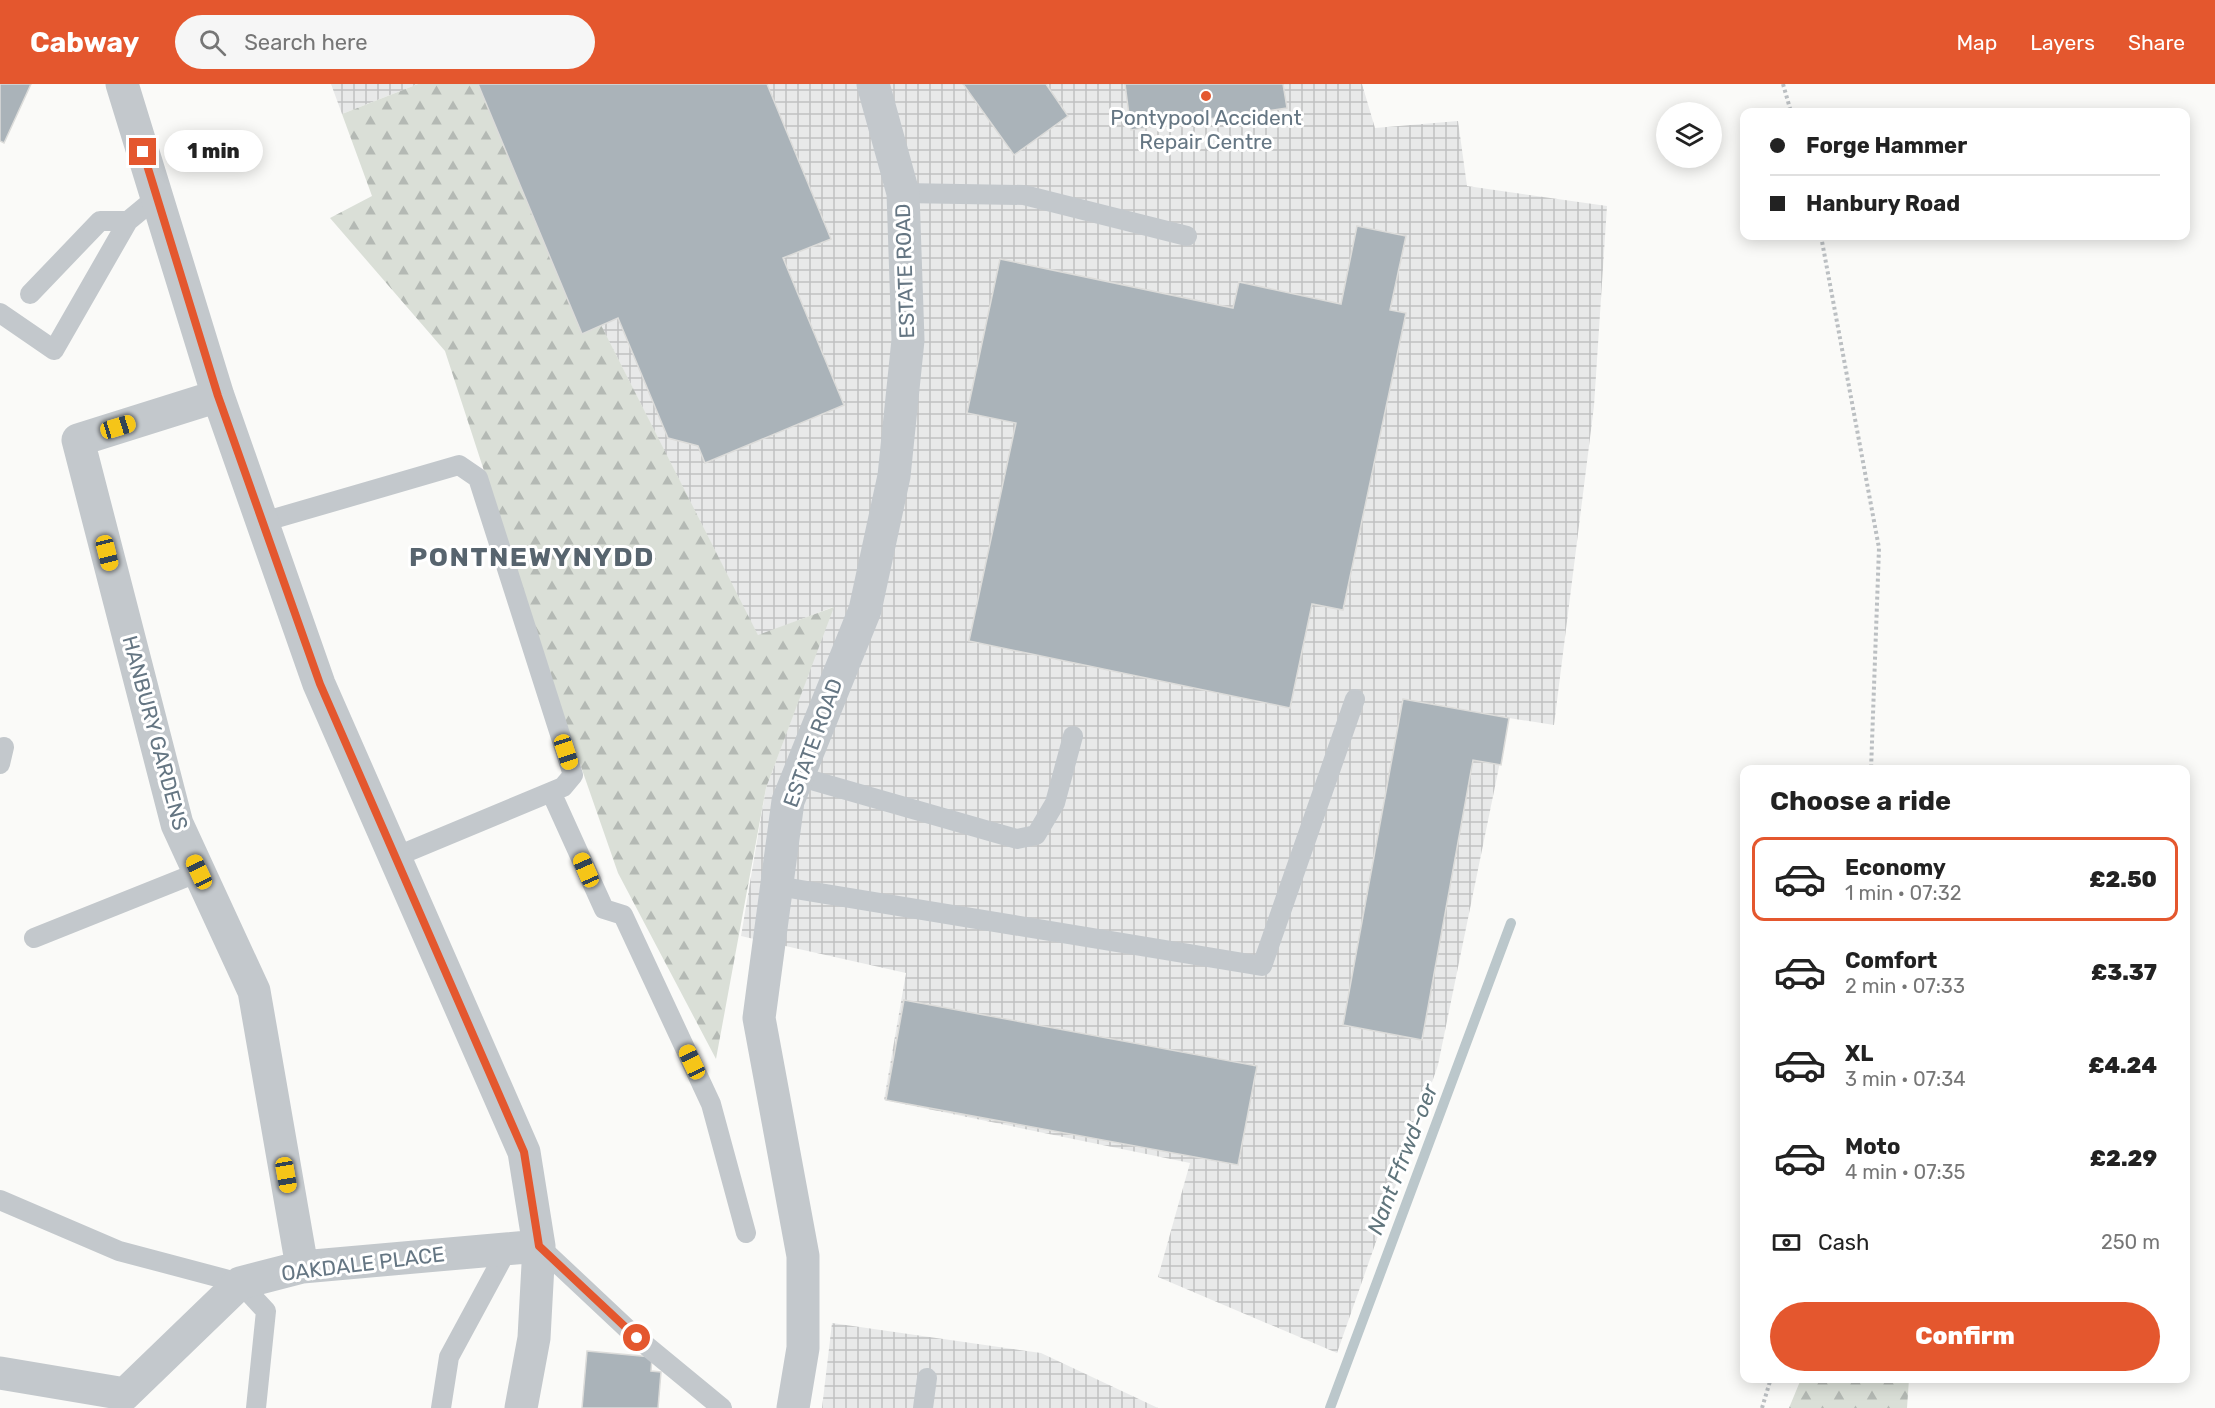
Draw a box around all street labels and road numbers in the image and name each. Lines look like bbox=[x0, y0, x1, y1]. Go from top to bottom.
street label: ESTATE ROAD bbox=[890, 203, 919, 339]
street label: HANBURY GARDENS bbox=[117, 633, 193, 833]
street label: ESTATE ROAD bbox=[778, 675, 847, 811]
street label: OAKDALE PLACE bbox=[280, 1241, 446, 1286]

